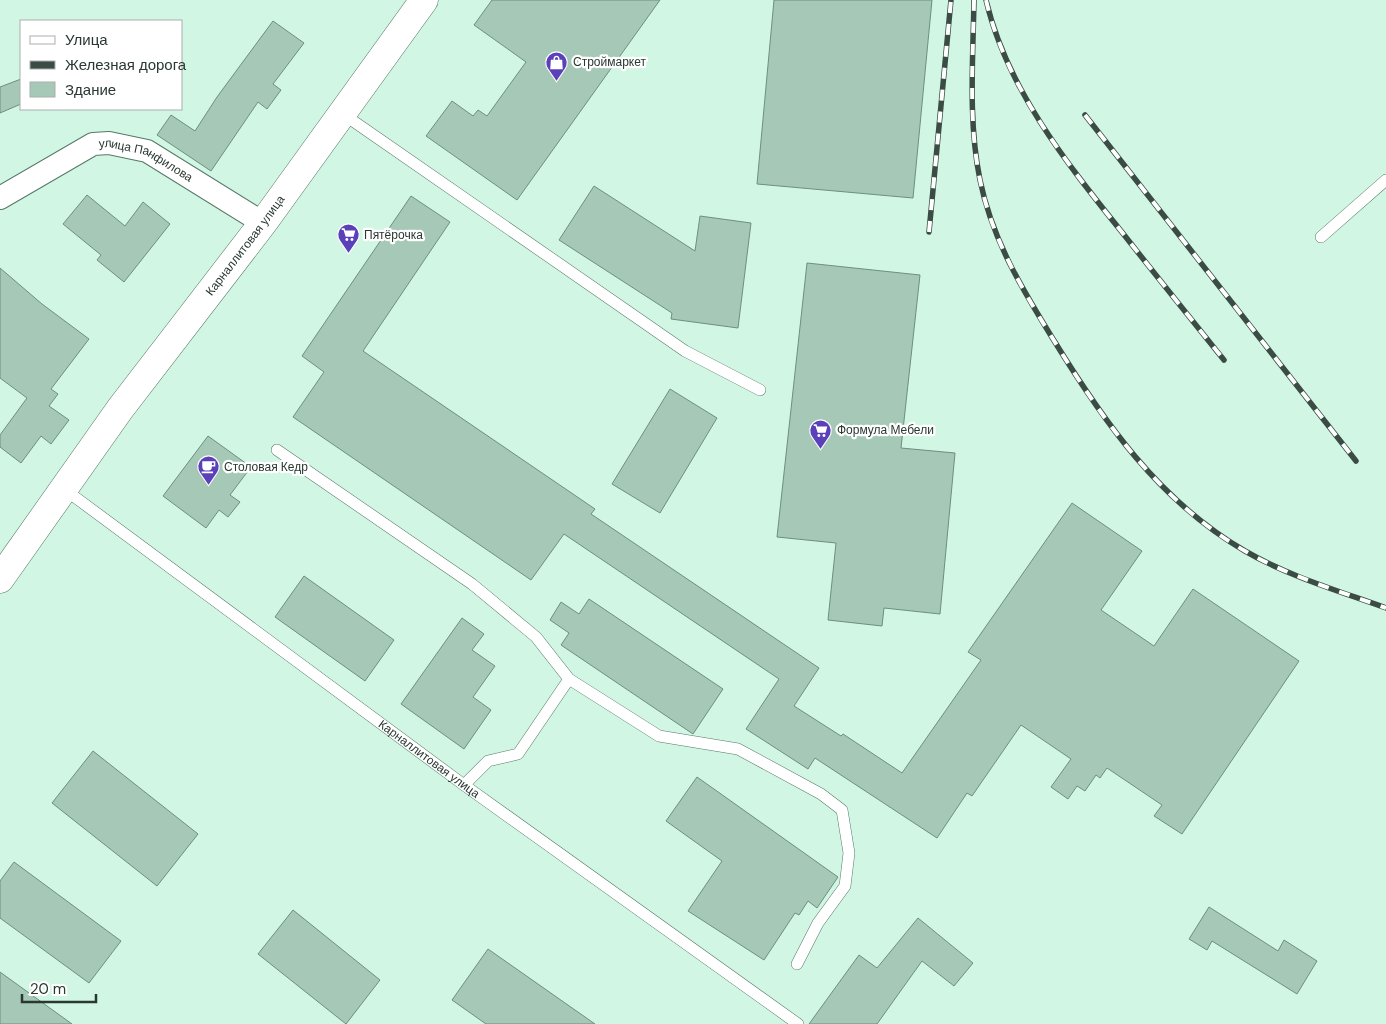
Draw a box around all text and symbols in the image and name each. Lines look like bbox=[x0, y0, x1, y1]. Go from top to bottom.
legend bbox=[20, 20, 182, 110]
text: Улица bbox=[65, 30, 108, 50]
shop icon: Строймаркет bbox=[545, 50, 569, 81]
place label: Строймаркет bbox=[573, 54, 646, 70]
text: Железная дорога bbox=[65, 55, 187, 75]
text: Здание bbox=[65, 80, 116, 100]
street label: улица Панфилова bbox=[98, 135, 196, 186]
street label: Карналлитовая улица bbox=[202, 192, 289, 299]
supermarket icon: Пятёрочка bbox=[336, 223, 360, 254]
place label: Пятёрочка bbox=[364, 227, 423, 243]
supermarket icon: Формула Мебели bbox=[809, 418, 833, 449]
place label: Формула Мебели bbox=[837, 422, 934, 438]
cafe icon: Столовая Кедр bbox=[196, 455, 220, 486]
place label: Столовая Кедр bbox=[224, 459, 308, 475]
street label: Карналлитовая улица bbox=[375, 716, 483, 802]
scale bar bbox=[22, 972, 96, 1004]
text: 20 m bbox=[30, 979, 66, 999]

